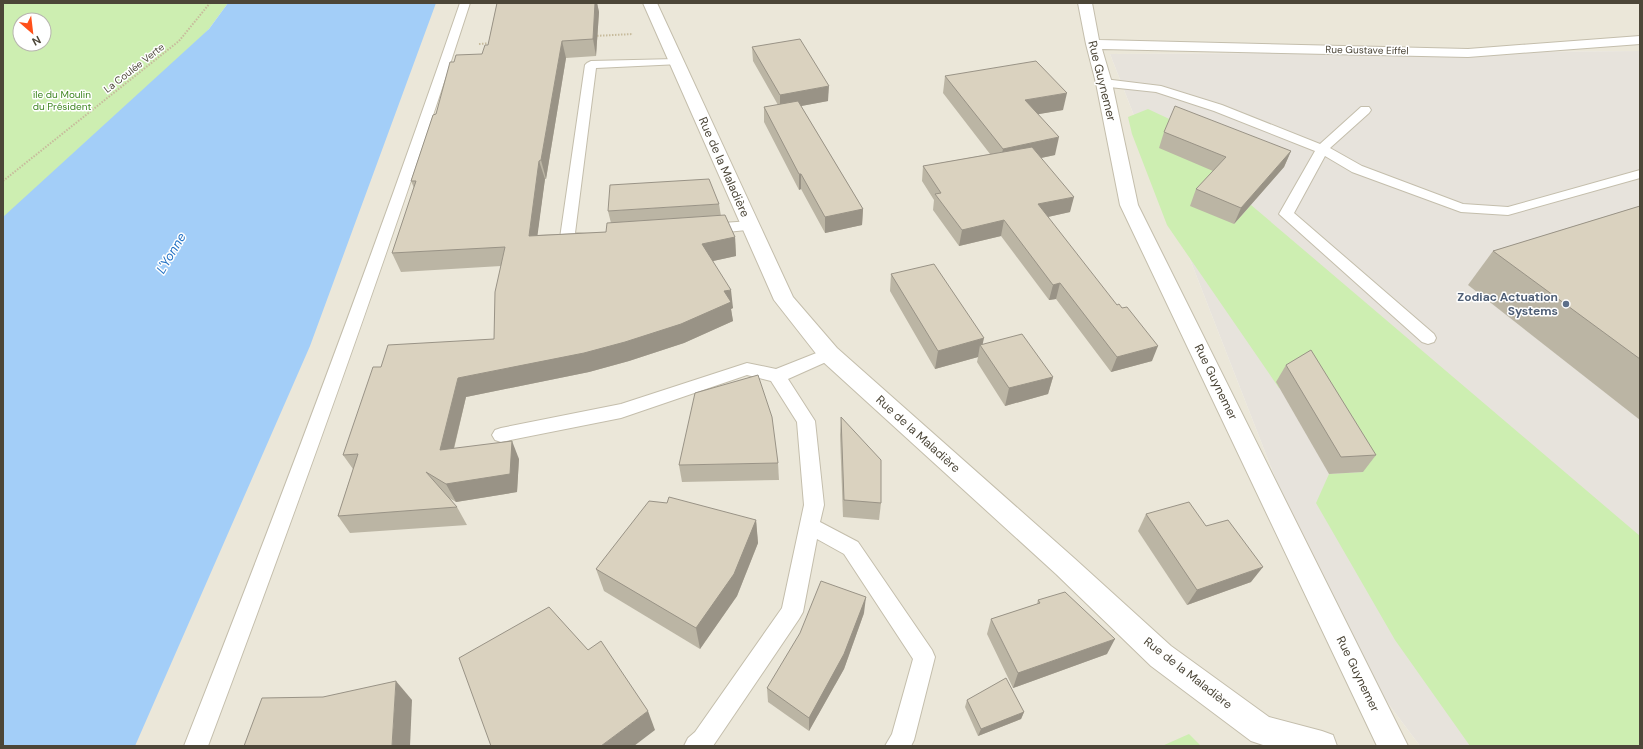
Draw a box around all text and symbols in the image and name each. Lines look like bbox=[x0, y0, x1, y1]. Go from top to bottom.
north arrow bbox=[12, 12, 52, 52]
text: N bbox=[30, 33, 44, 49]
street label: Rue Guynemer bbox=[1084, 39, 1120, 123]
street label: La Coulée Verte bbox=[101, 40, 167, 96]
street label: Rue Gustave Eiffel bbox=[1325, 43, 1409, 57]
park label: île du Moulin du Président bbox=[32, 88, 91, 113]
street label: Rue de la Maladière bbox=[695, 114, 753, 220]
water label: L'Yonne bbox=[152, 230, 190, 276]
place label: Zodiac Actuation Systems bbox=[1457, 289, 1558, 319]
marker: Zodiac Actuation Systems bbox=[1561, 299, 1571, 309]
street label: Rue Guynemer bbox=[1191, 342, 1241, 423]
street label: Rue de la Maladière bbox=[873, 392, 964, 476]
street label: Rue de la Maladière bbox=[1141, 633, 1236, 713]
street label: Rue Guynemer bbox=[1333, 634, 1383, 715]

